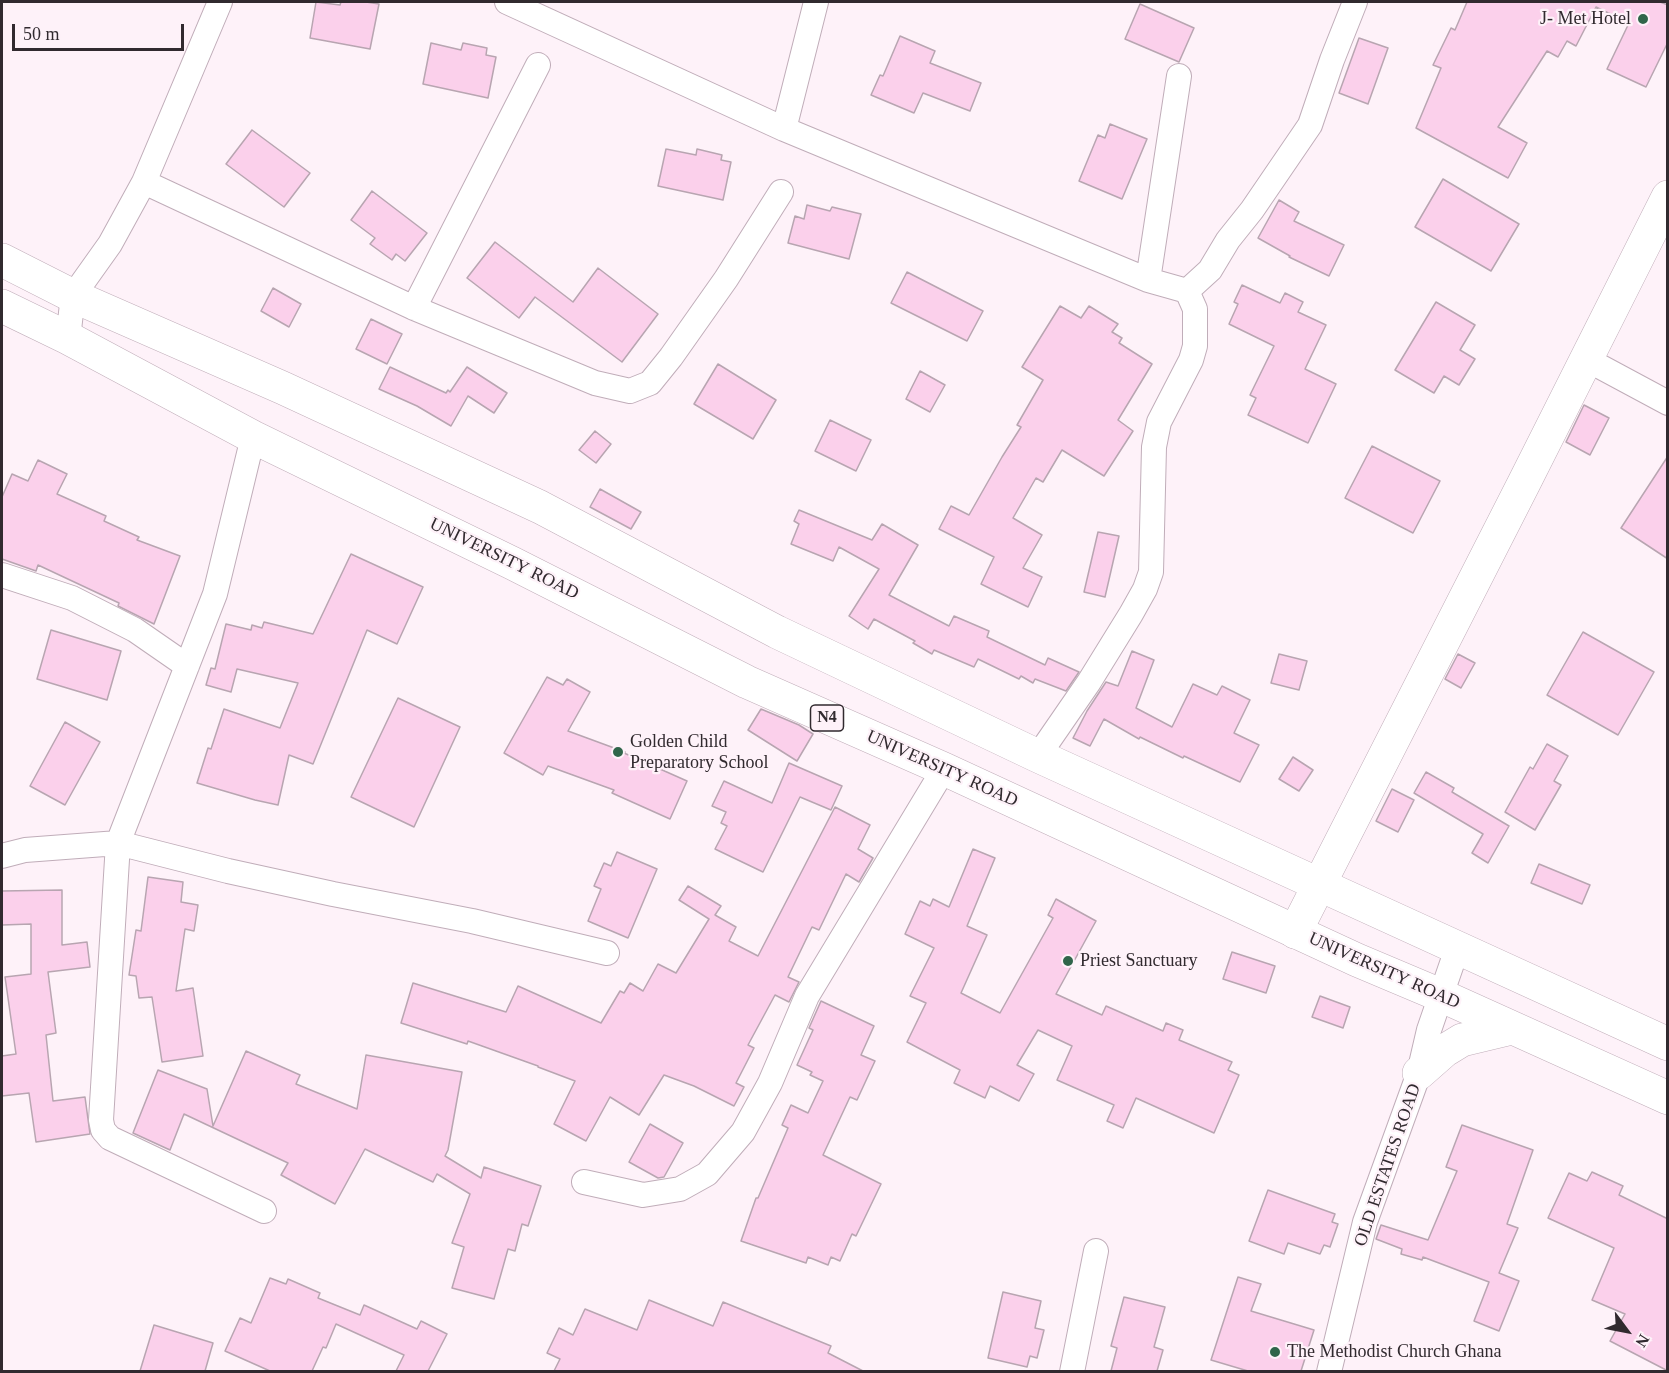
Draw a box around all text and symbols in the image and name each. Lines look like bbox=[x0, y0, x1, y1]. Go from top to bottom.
place label: J- Met Hotel bbox=[1540, 8, 1631, 30]
scale bar bbox=[15, 12, 188, 50]
marker: J- Met Hotel bbox=[1636, 12, 1650, 26]
text: 50 m bbox=[23, 24, 60, 44]
street label: UNIVERSITY ROAD bbox=[426, 513, 582, 605]
road number: N4 bbox=[810, 705, 844, 731]
street label: UNIVERSITY ROAD bbox=[863, 726, 1021, 812]
place label: Golden Child Preparatory School bbox=[630, 731, 768, 774]
marker: Golden Child Preparatory School bbox=[611, 745, 625, 759]
street label: UNIVERSITY ROAD bbox=[1305, 928, 1463, 1014]
place label: Priest Sanctuary bbox=[1080, 950, 1197, 972]
marker: Priest Sanctuary bbox=[1061, 954, 1075, 968]
street label: OLD ESTATES ROAD bbox=[1350, 1081, 1426, 1249]
north arrow bbox=[1597, 1301, 1657, 1361]
text: N bbox=[1632, 1331, 1653, 1350]
place label: The Methodist Church Ghana bbox=[1287, 1341, 1501, 1363]
marker: The Methodist Church Ghana bbox=[1268, 1345, 1282, 1359]

